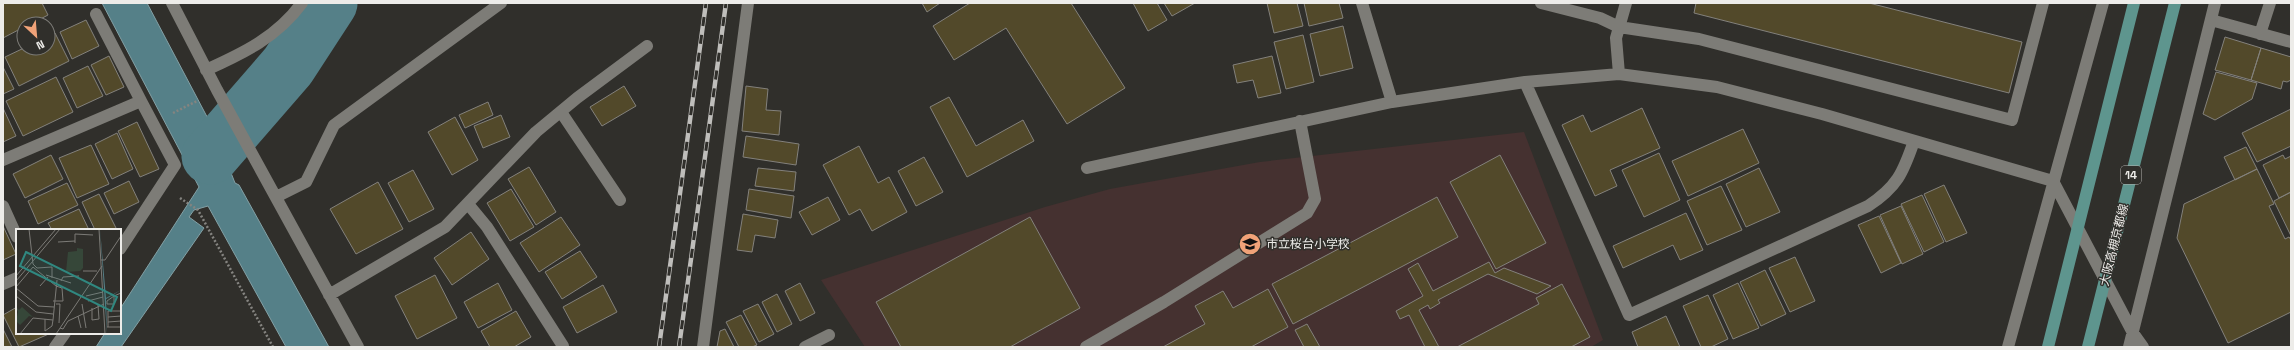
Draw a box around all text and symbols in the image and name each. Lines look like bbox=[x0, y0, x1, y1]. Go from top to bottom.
north arrow bbox=[16, 16, 56, 56]
text: N bbox=[34, 37, 47, 53]
road number: 14 bbox=[2121, 166, 2141, 184]
street label: 大阪高槻京都線 bbox=[2096, 202, 2132, 288]
inset map bbox=[16, 229, 121, 334]
school or university icon: 市立桜台小学校 bbox=[1237, 231, 1263, 257]
place label: 市立桜台小学校 bbox=[1266, 236, 1350, 252]

